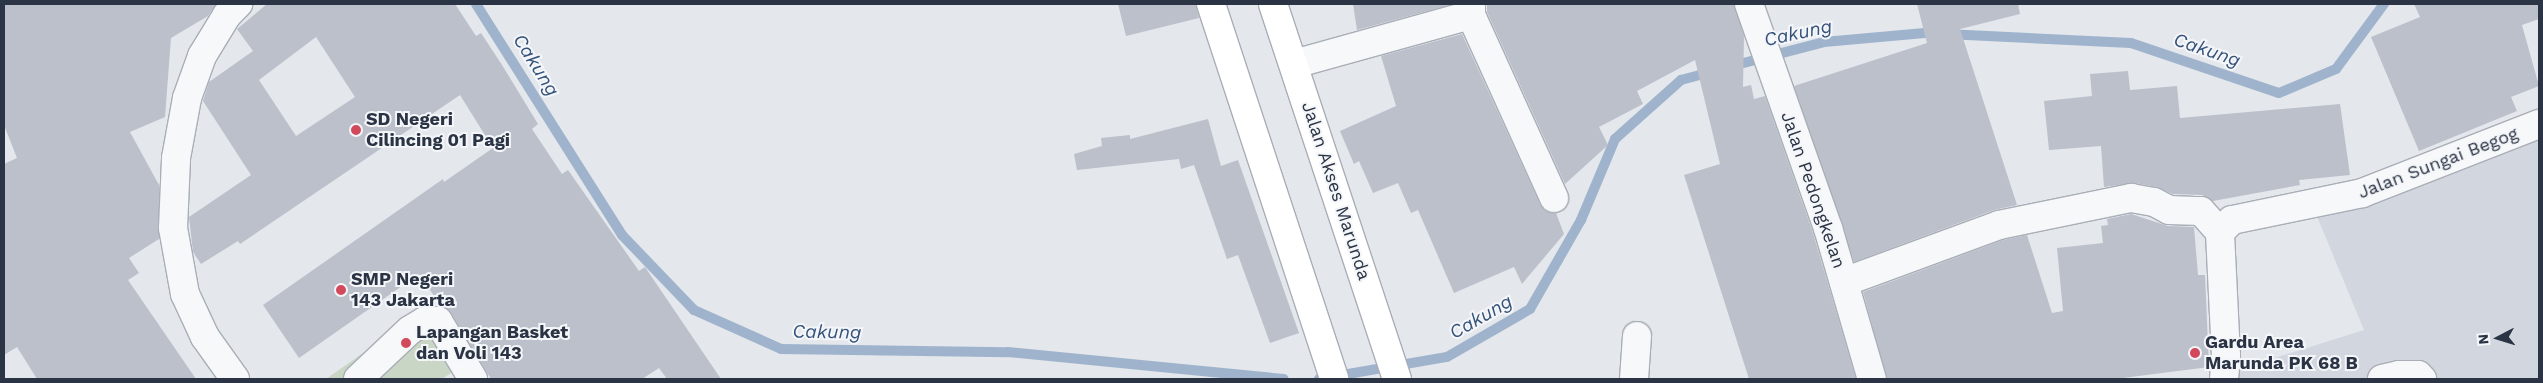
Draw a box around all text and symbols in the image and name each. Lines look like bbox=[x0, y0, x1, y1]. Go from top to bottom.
water label: Cakung bbox=[1762, 15, 1834, 51]
water label: Cakung bbox=[2171, 28, 2243, 72]
water label: Cakung bbox=[508, 30, 564, 100]
street label: Jalan Akses Marunda bbox=[1297, 99, 1375, 283]
place label: SD Negeri Cilincing 01 Pagi bbox=[366, 109, 510, 152]
street label: Jalan Pedongkelan bbox=[1776, 109, 1850, 271]
street label: Jalan Sungai Begog bbox=[2355, 123, 2521, 203]
marker: SD Negeri Cilincing 01 Pagi bbox=[350, 124, 362, 136]
place label: SMP Negeri 143 Jakarta bbox=[351, 269, 455, 312]
marker: SMP Negeri 143 Jakarta bbox=[335, 284, 347, 296]
water label: Cakung bbox=[1445, 290, 1517, 344]
north arrow bbox=[2473, 313, 2523, 363]
water label: Cakung bbox=[792, 320, 862, 344]
place label: Lapangan Basket dan Voli 143 bbox=[416, 322, 568, 364]
place label: Gardu Area Marunda PK 68 B bbox=[2205, 332, 2358, 374]
text: N bbox=[2475, 333, 2491, 345]
marker: Lapangan Basket dan Voli 143 bbox=[400, 337, 412, 349]
marker: Gardu Area Marunda PK 68 B bbox=[2189, 347, 2201, 359]

